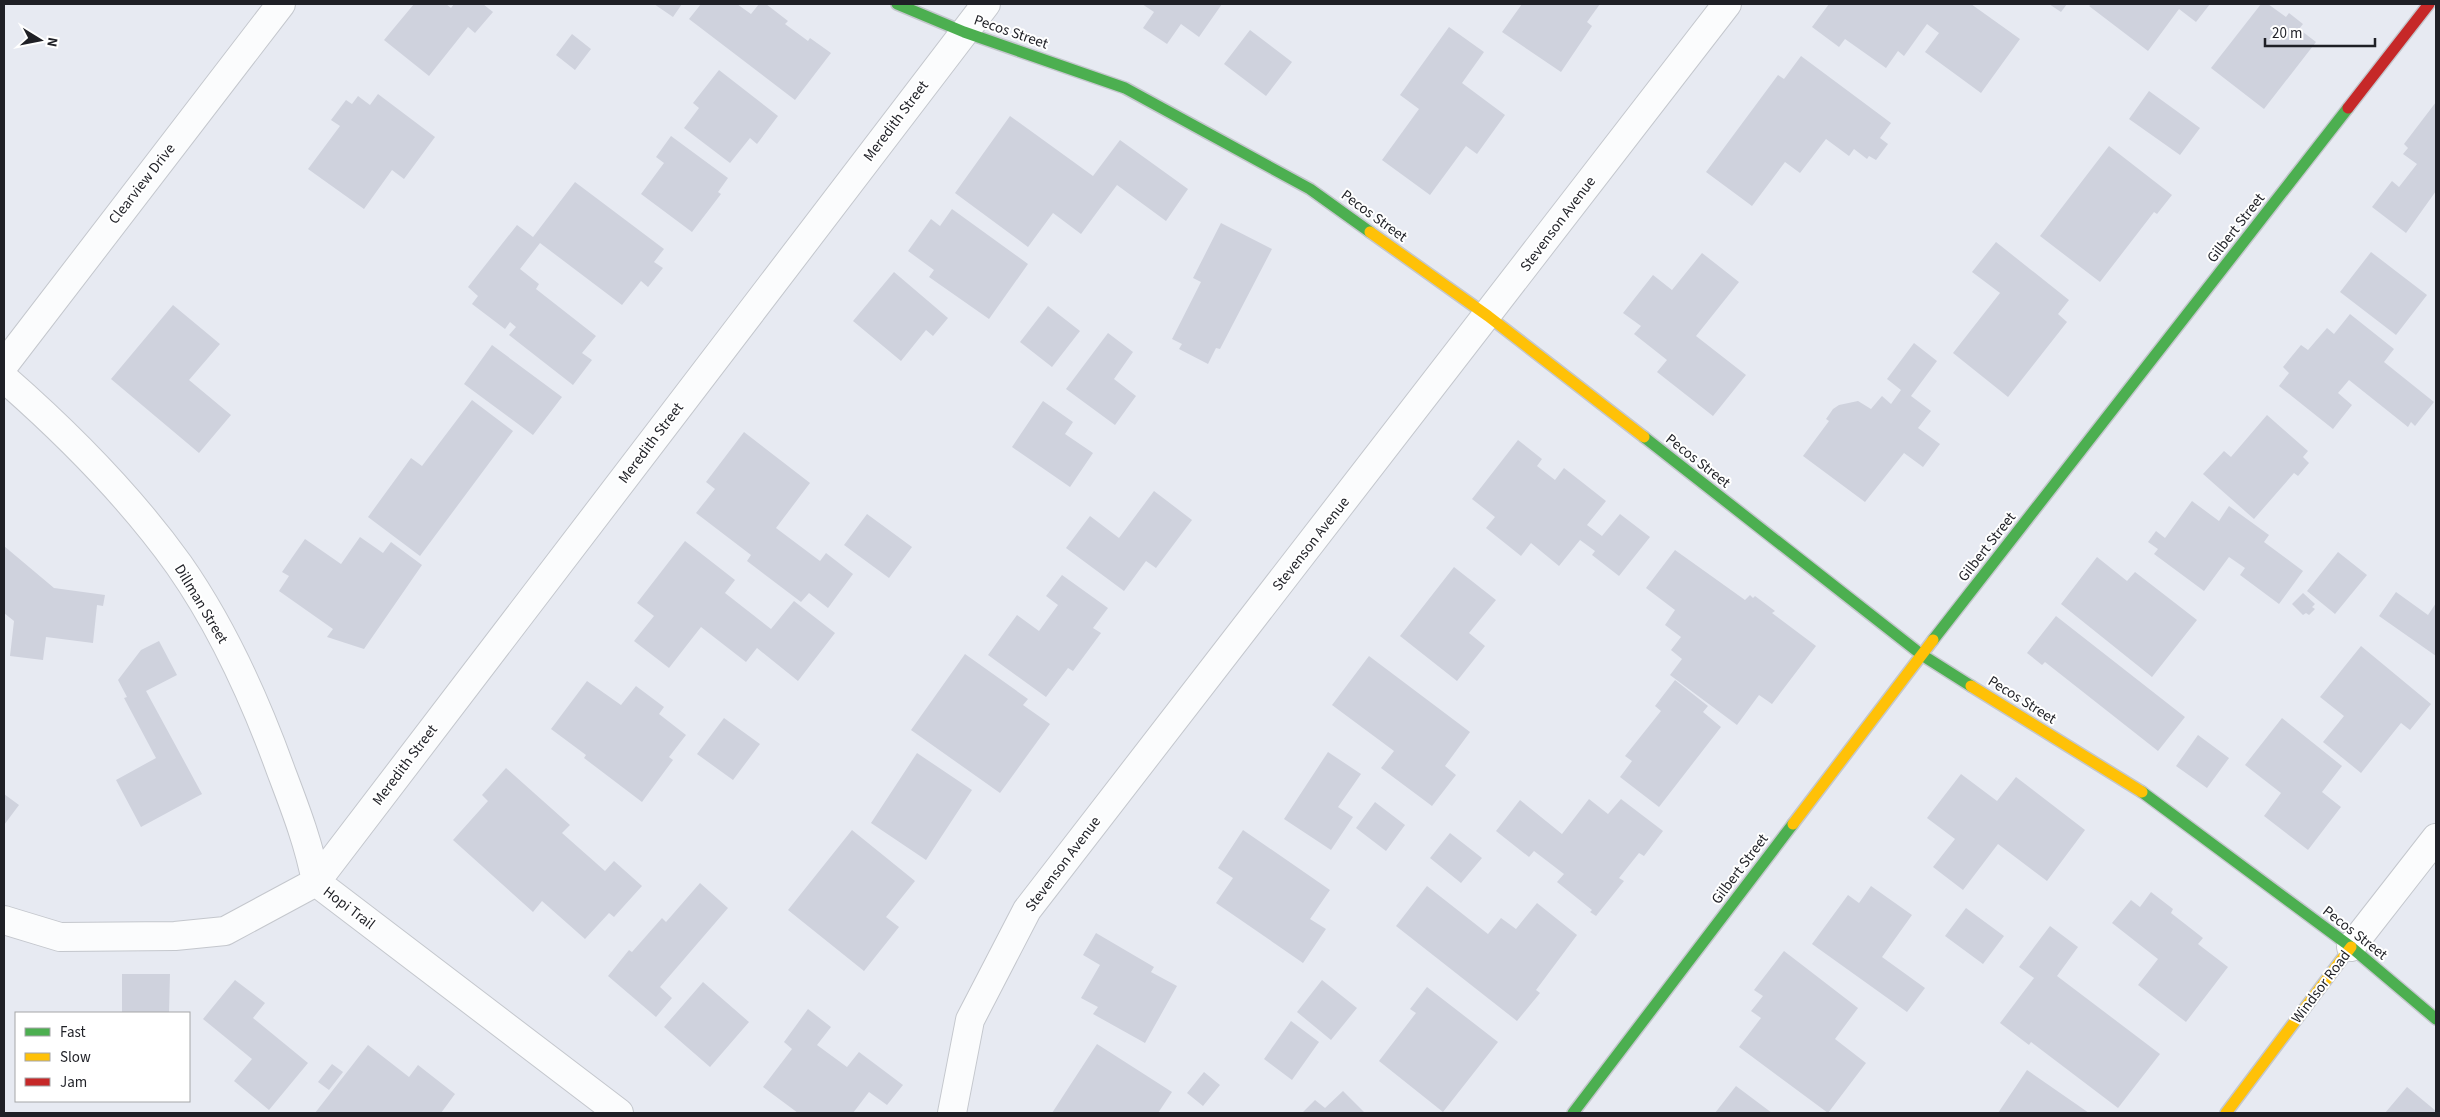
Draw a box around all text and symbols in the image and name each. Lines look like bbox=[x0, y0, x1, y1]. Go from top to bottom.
street label: Pecos Street bbox=[971, 10, 1051, 54]
north arrow bbox=[15, 15, 65, 65]
scale bar bbox=[2265, 15, 2375, 47]
text: 20 m bbox=[2272, 23, 2302, 44]
text: N bbox=[41, 36, 62, 48]
street label: Meredith Street bbox=[859, 76, 933, 166]
street label: Clearview Drive bbox=[104, 139, 180, 229]
street label: Stevenson Avenue bbox=[1515, 172, 1601, 276]
street label: Pecos Street bbox=[1337, 185, 1411, 247]
street label: Gilbert Street bbox=[2202, 189, 2270, 267]
street label: Meredith Street bbox=[614, 398, 688, 488]
street label: Pecos Street bbox=[1661, 429, 1735, 493]
street label: Stevenson Avenue bbox=[1267, 492, 1355, 596]
street label: Gilbert Street bbox=[1953, 508, 2021, 586]
street label: Dillman Street bbox=[169, 560, 233, 648]
street label: Pecos Street bbox=[1984, 671, 2060, 729]
street label: Meredith Street bbox=[368, 720, 442, 810]
street label: Stevenson Avenue bbox=[1020, 812, 1106, 916]
street label: Gilbert Street bbox=[1707, 829, 1773, 909]
street label: Hopi Trail bbox=[319, 881, 379, 935]
street label: Pecos Street bbox=[2318, 901, 2392, 965]
street label: Windsor Road bbox=[2286, 946, 2356, 1028]
legend bbox=[15, 1012, 190, 1102]
text: Fast bbox=[60, 1022, 86, 1043]
text: Slow bbox=[60, 1047, 91, 1068]
text: Jam bbox=[60, 1072, 87, 1093]

